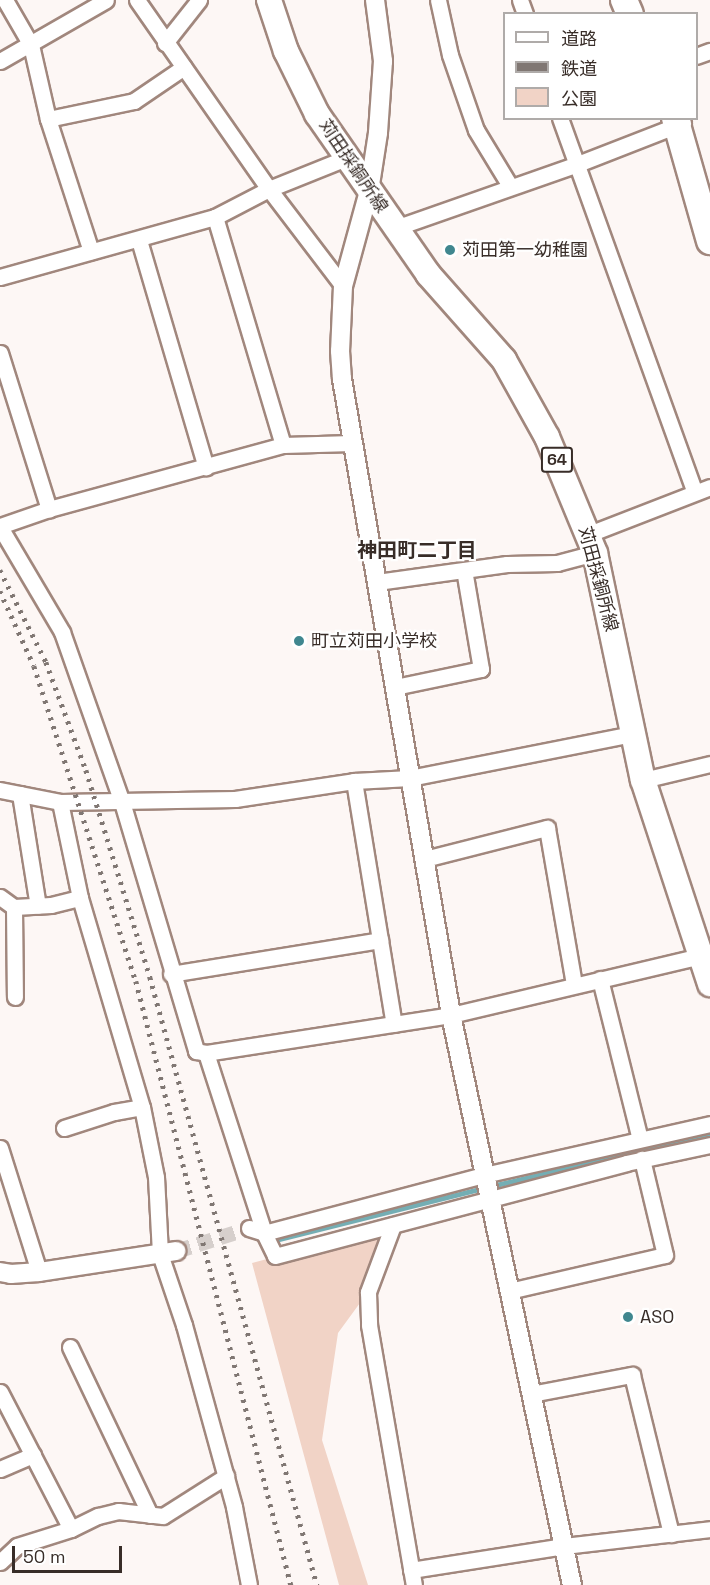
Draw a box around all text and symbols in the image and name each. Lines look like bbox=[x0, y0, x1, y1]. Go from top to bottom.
legend bbox=[503, 12, 698, 120]
text: 道路 bbox=[561, 27, 597, 50]
text: 鉄道 bbox=[561, 57, 597, 80]
text: 公園 bbox=[561, 87, 597, 110]
street label: 苅田採銅所線 bbox=[314, 115, 392, 217]
place label: 苅田第一幼稚園 bbox=[462, 239, 588, 261]
marker: 苅田第一幼稚園 bbox=[443, 243, 457, 257]
road number: 64 bbox=[540, 447, 574, 473]
street label: 苅田採銅所線 bbox=[574, 524, 622, 634]
district label: 神田町二丁目 bbox=[357, 538, 477, 562]
place label: 町立苅田小学校 bbox=[311, 630, 437, 652]
marker: 町立苅田小学校 bbox=[292, 634, 306, 648]
place label: ASO bbox=[640, 1306, 674, 1328]
marker: ASO bbox=[621, 1310, 635, 1324]
scale bar bbox=[15, 1534, 124, 1572]
text: 50 m bbox=[23, 1545, 65, 1568]

